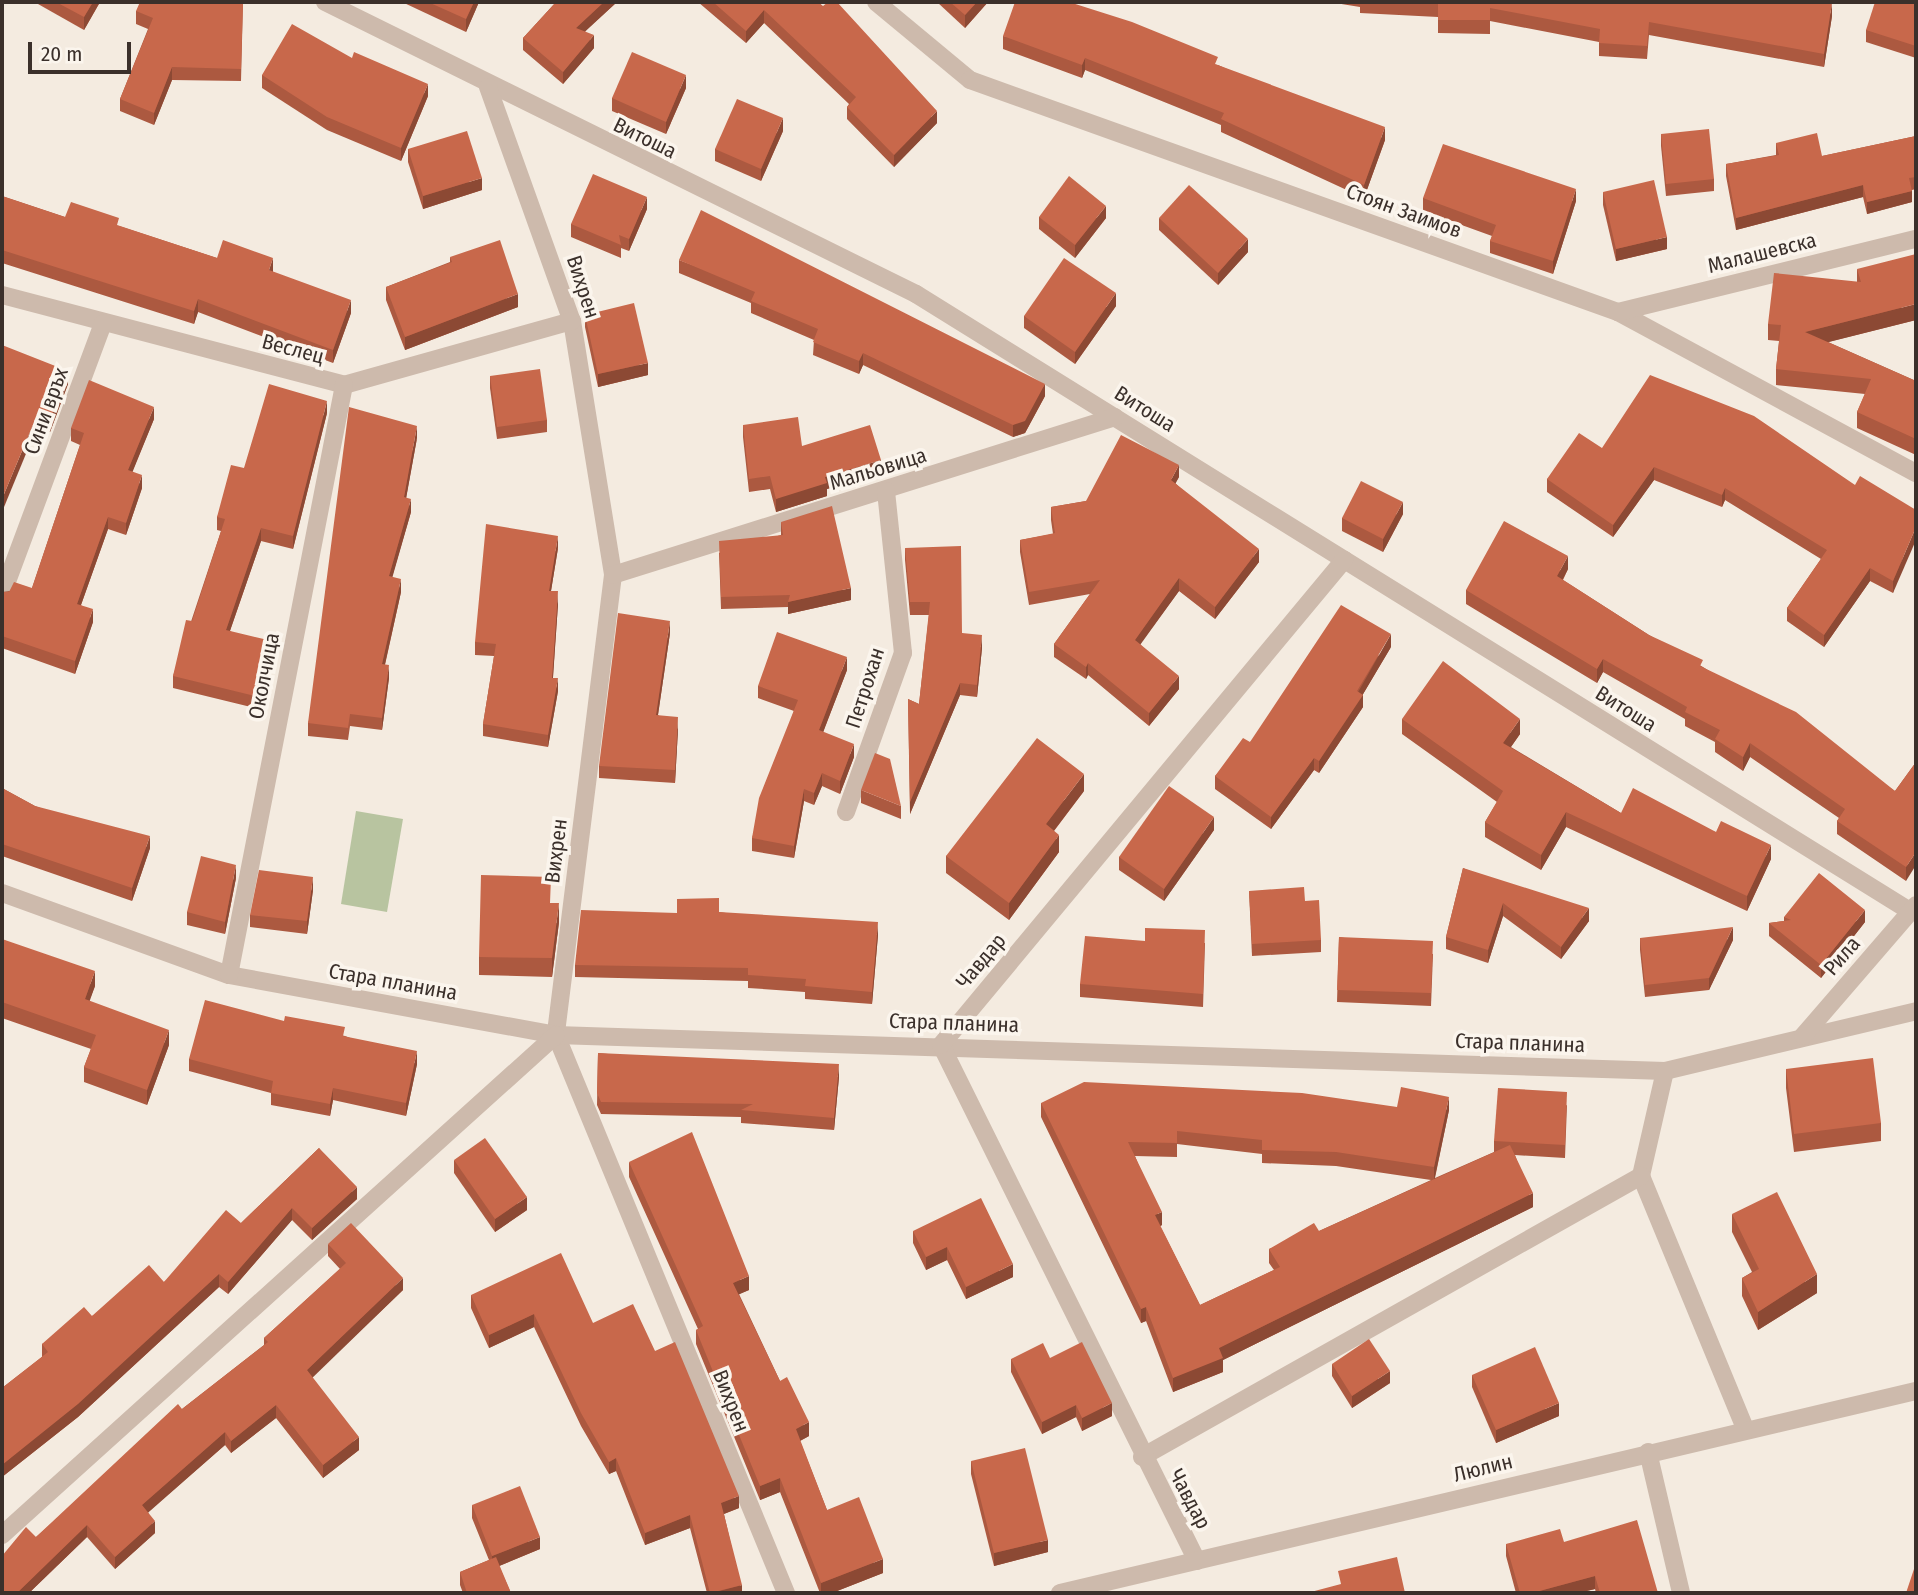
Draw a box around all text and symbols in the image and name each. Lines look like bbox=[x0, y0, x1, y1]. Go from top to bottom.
scale bar bbox=[32, 28, 135, 72]
text: 20 m bbox=[41, 41, 82, 67]
street label: Витоша bbox=[609, 112, 681, 164]
street label: Стоян Заимов bbox=[1343, 178, 1465, 244]
street label: Малашевска bbox=[1705, 227, 1819, 279]
street label: Вихрен bbox=[561, 252, 605, 322]
street label: Веслец bbox=[259, 329, 327, 369]
street label: Сини връх bbox=[19, 364, 73, 458]
street label: Витоша bbox=[1110, 381, 1180, 437]
street label: Мальовица bbox=[826, 442, 930, 496]
street label: Околчица bbox=[243, 631, 285, 721]
street label: Петрохан bbox=[840, 644, 890, 732]
street label: Витоша bbox=[1591, 681, 1661, 737]
street label: Вихрен bbox=[540, 817, 572, 885]
street label: Чавдар bbox=[951, 928, 1011, 994]
street label: Рила bbox=[1818, 932, 1866, 980]
street label: Стара планина bbox=[327, 958, 459, 1006]
street label: Стара планина bbox=[889, 1008, 1019, 1038]
street label: Стара планина bbox=[1455, 1028, 1585, 1058]
street label: Вихрен bbox=[707, 1366, 755, 1436]
street label: Люлин bbox=[1451, 1448, 1515, 1488]
street label: Чавдар bbox=[1164, 1465, 1216, 1533]

